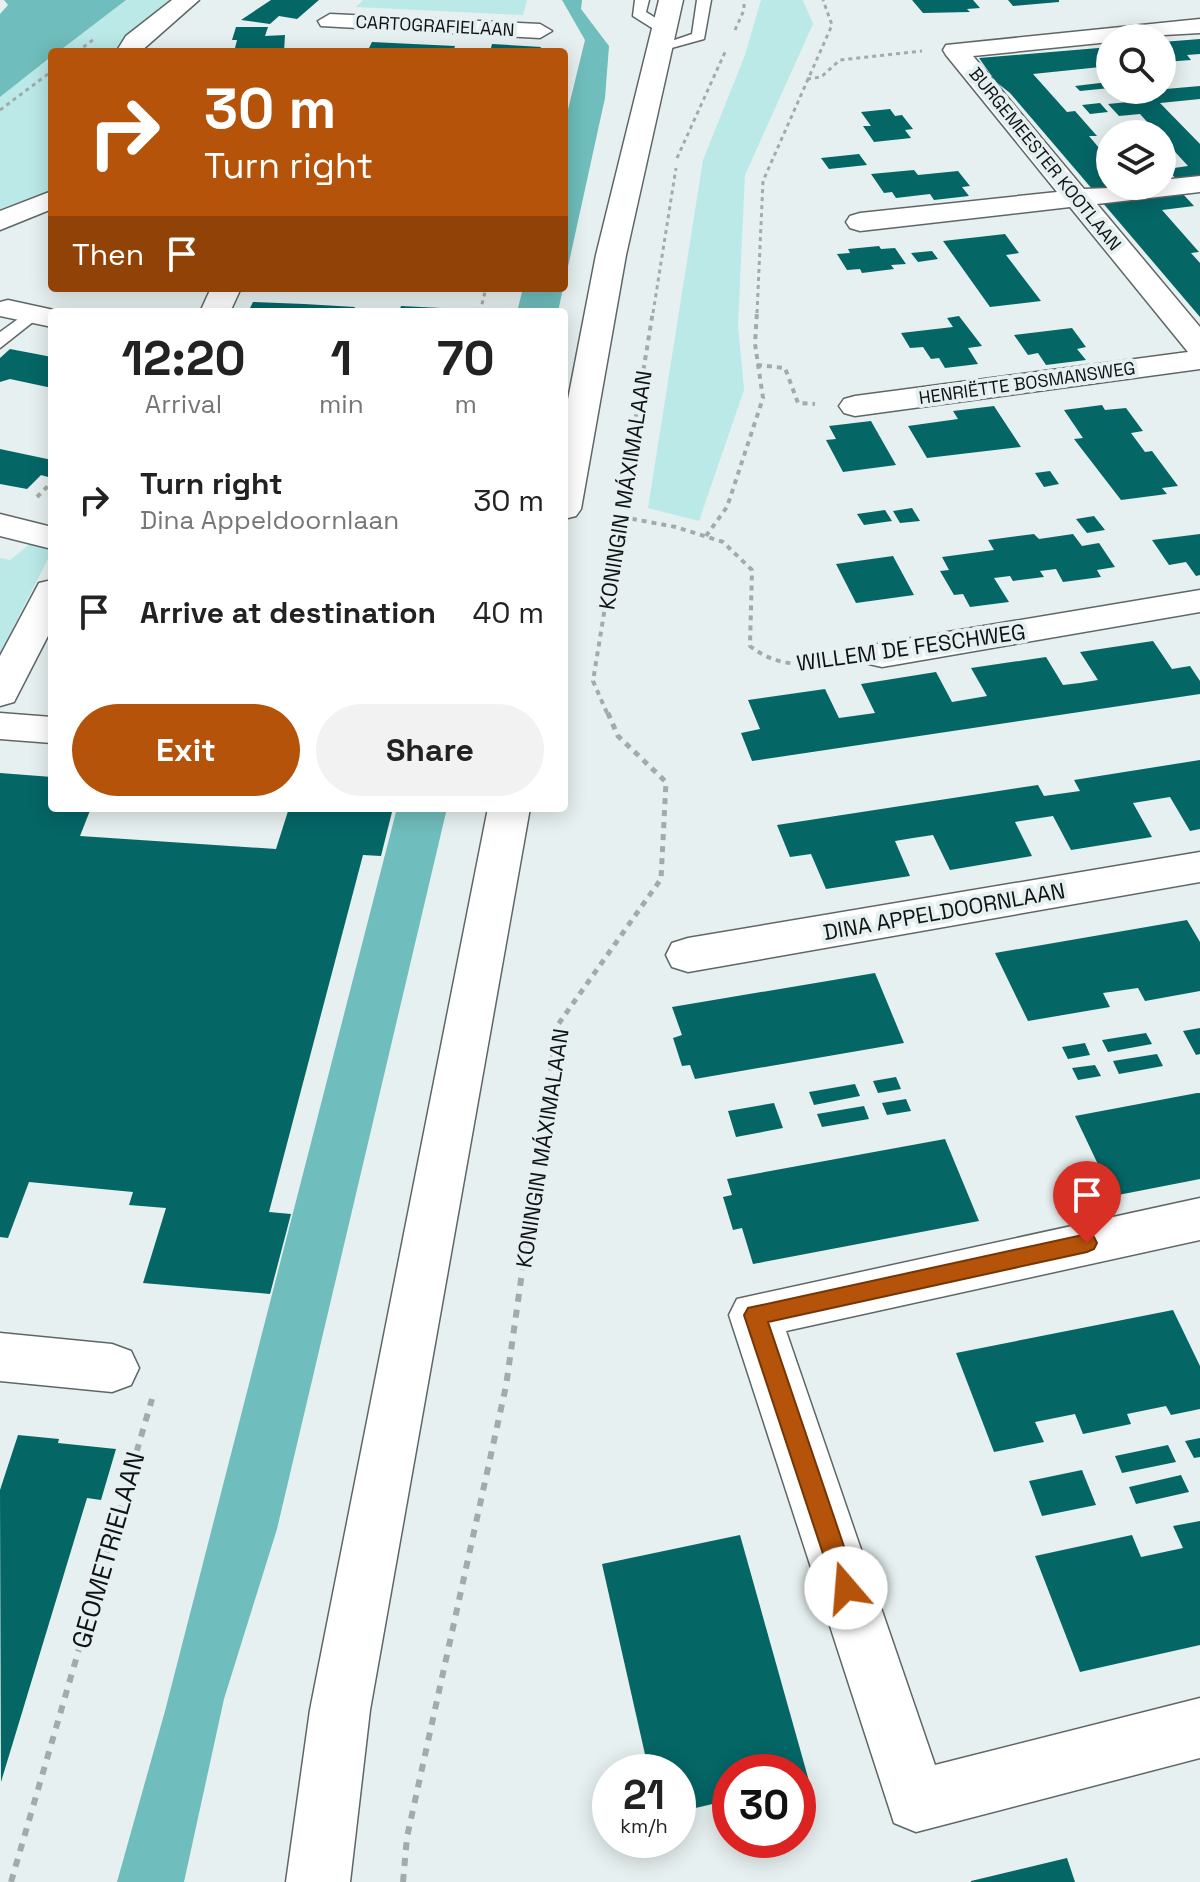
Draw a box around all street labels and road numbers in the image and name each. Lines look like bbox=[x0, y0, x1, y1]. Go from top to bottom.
street label: CARTOGRAFIELAAN bbox=[355, 10, 515, 41]
street label: BURGEMEESTER KOOTLAAN bbox=[964, 62, 1126, 255]
street label: HENRIËTTE BOSMANSWEG bbox=[917, 356, 1137, 409]
street label: KONINGIN MÁXIMALAAN bbox=[592, 368, 658, 612]
street label: WILLEM DE FESCHWEG bbox=[795, 617, 1027, 677]
street label: DINA APPELDOORNLAAN bbox=[821, 876, 1067, 946]
street label: KONINGIN MÁXIMALAAN bbox=[509, 1026, 575, 1270]
street label: GEOMETRIELAAN bbox=[64, 1448, 152, 1652]

